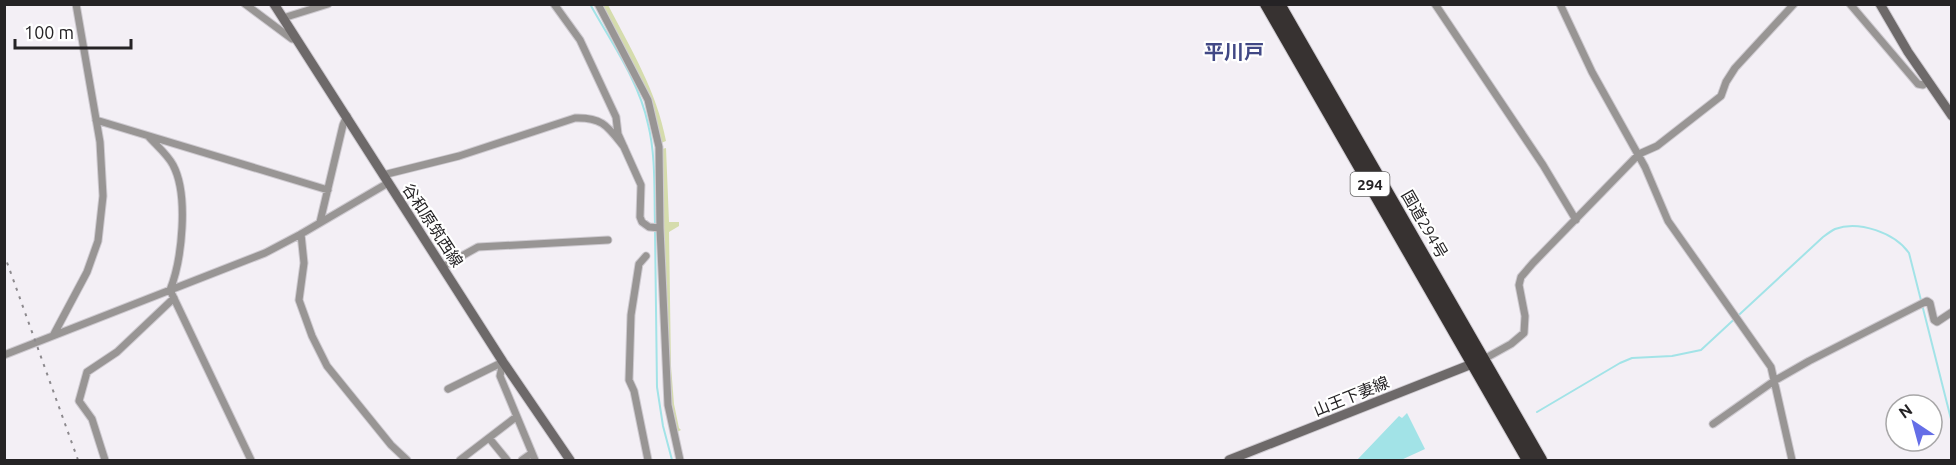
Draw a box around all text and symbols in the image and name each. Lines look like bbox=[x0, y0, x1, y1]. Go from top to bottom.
scale bar bbox=[15, 12, 130, 50]
text: 100 m bbox=[24, 22, 74, 42]
district label: 平川戸 bbox=[1204, 40, 1264, 63]
road number: 294 bbox=[1350, 172, 1390, 196]
street label: 谷和原筑西線 bbox=[399, 180, 467, 270]
street label: 国道294号 bbox=[1398, 187, 1452, 261]
street label: 山王下妻線 bbox=[1311, 373, 1391, 419]
north arrow bbox=[1884, 393, 1944, 453]
text: N bbox=[1895, 400, 1915, 422]

